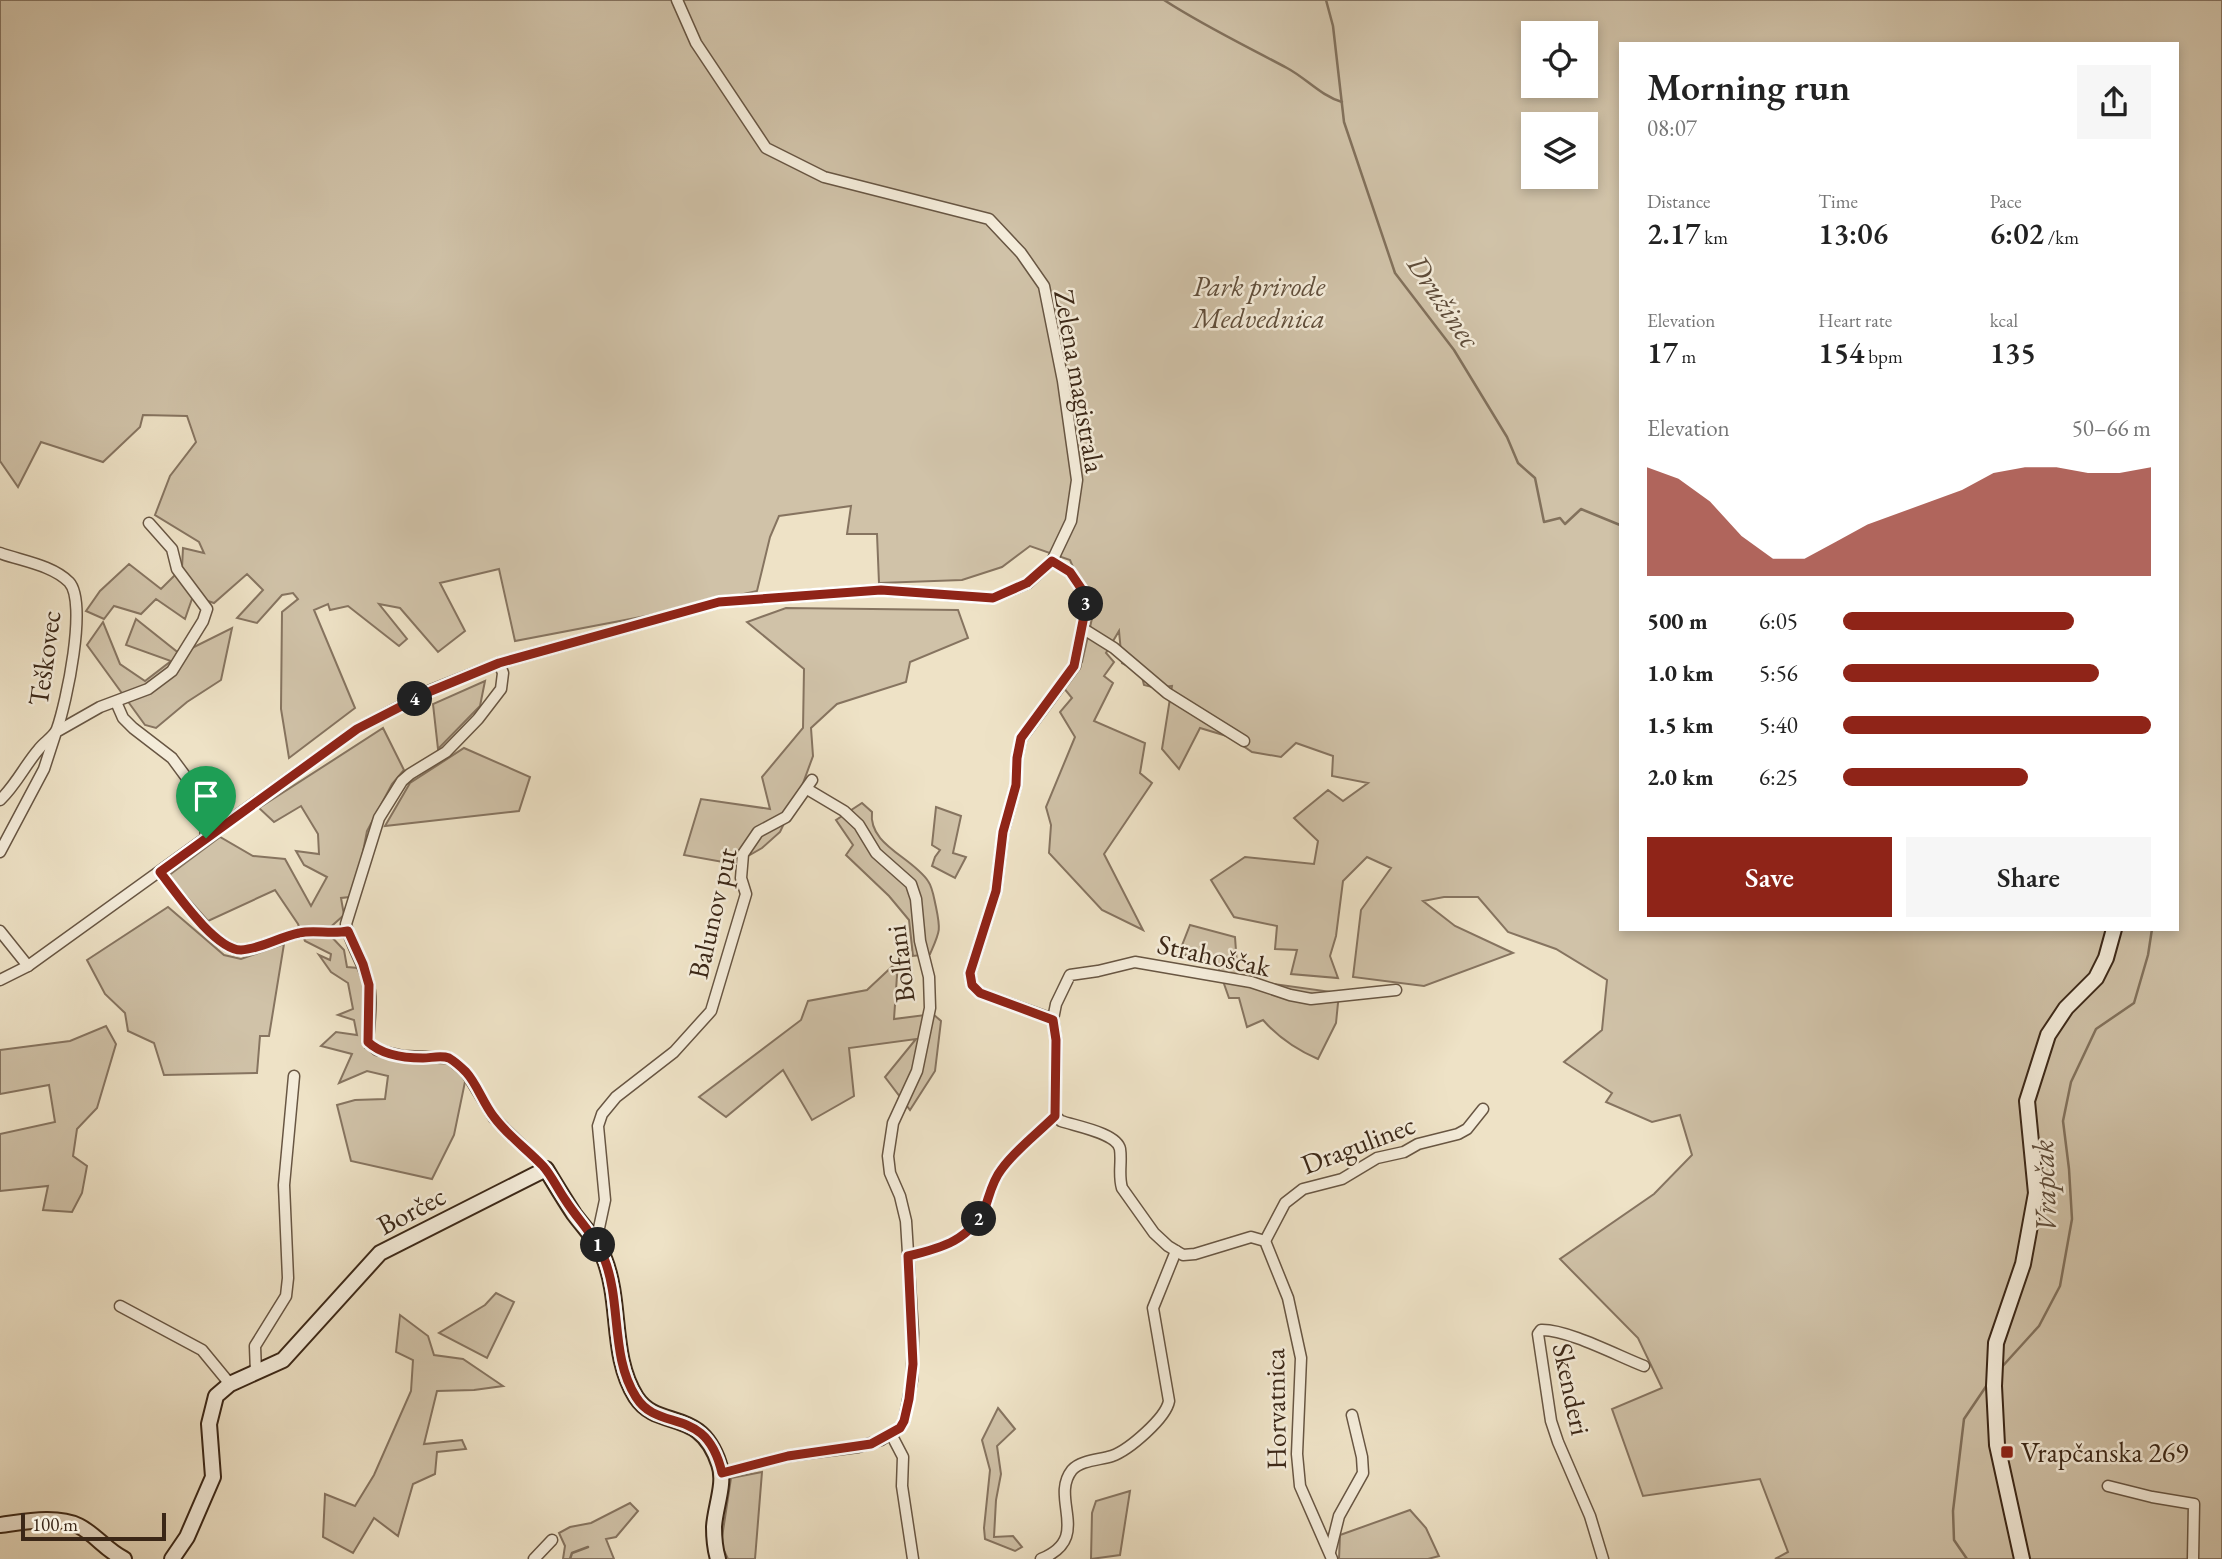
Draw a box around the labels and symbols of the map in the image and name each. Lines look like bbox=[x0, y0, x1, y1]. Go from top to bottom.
water label: Družinec bbox=[1398, 246, 1490, 356]
park label: Park prirode Medvednica bbox=[1191, 268, 1326, 336]
street label: Zelena magistrala bbox=[1046, 287, 1114, 476]
pin: 3 bbox=[1068, 586, 1104, 622]
street label: Teškovec bbox=[19, 608, 69, 708]
pin: 4 bbox=[398, 682, 432, 716]
pin bbox=[176, 766, 236, 838]
street label: Balunov put bbox=[679, 844, 745, 982]
street label: Bolfani bbox=[877, 923, 923, 1005]
street label: Strahoščak bbox=[1154, 925, 1275, 985]
street label: Dragulinec bbox=[1296, 1106, 1420, 1182]
water label: Vrapčak bbox=[2023, 1139, 2065, 1233]
street label: Borčec bbox=[371, 1177, 451, 1243]
pin: 2 bbox=[962, 1202, 996, 1236]
pin: 1 bbox=[580, 1228, 616, 1262]
street label: Skenderi bbox=[1545, 1340, 1599, 1438]
street label: Horvatnica bbox=[1256, 1347, 1294, 1470]
place label: Vrapčanska 269 bbox=[2021, 1434, 2189, 1470]
marker: Vrapčanska 269 bbox=[1999, 1444, 2015, 1460]
scale bar bbox=[21, 1510, 166, 1542]

